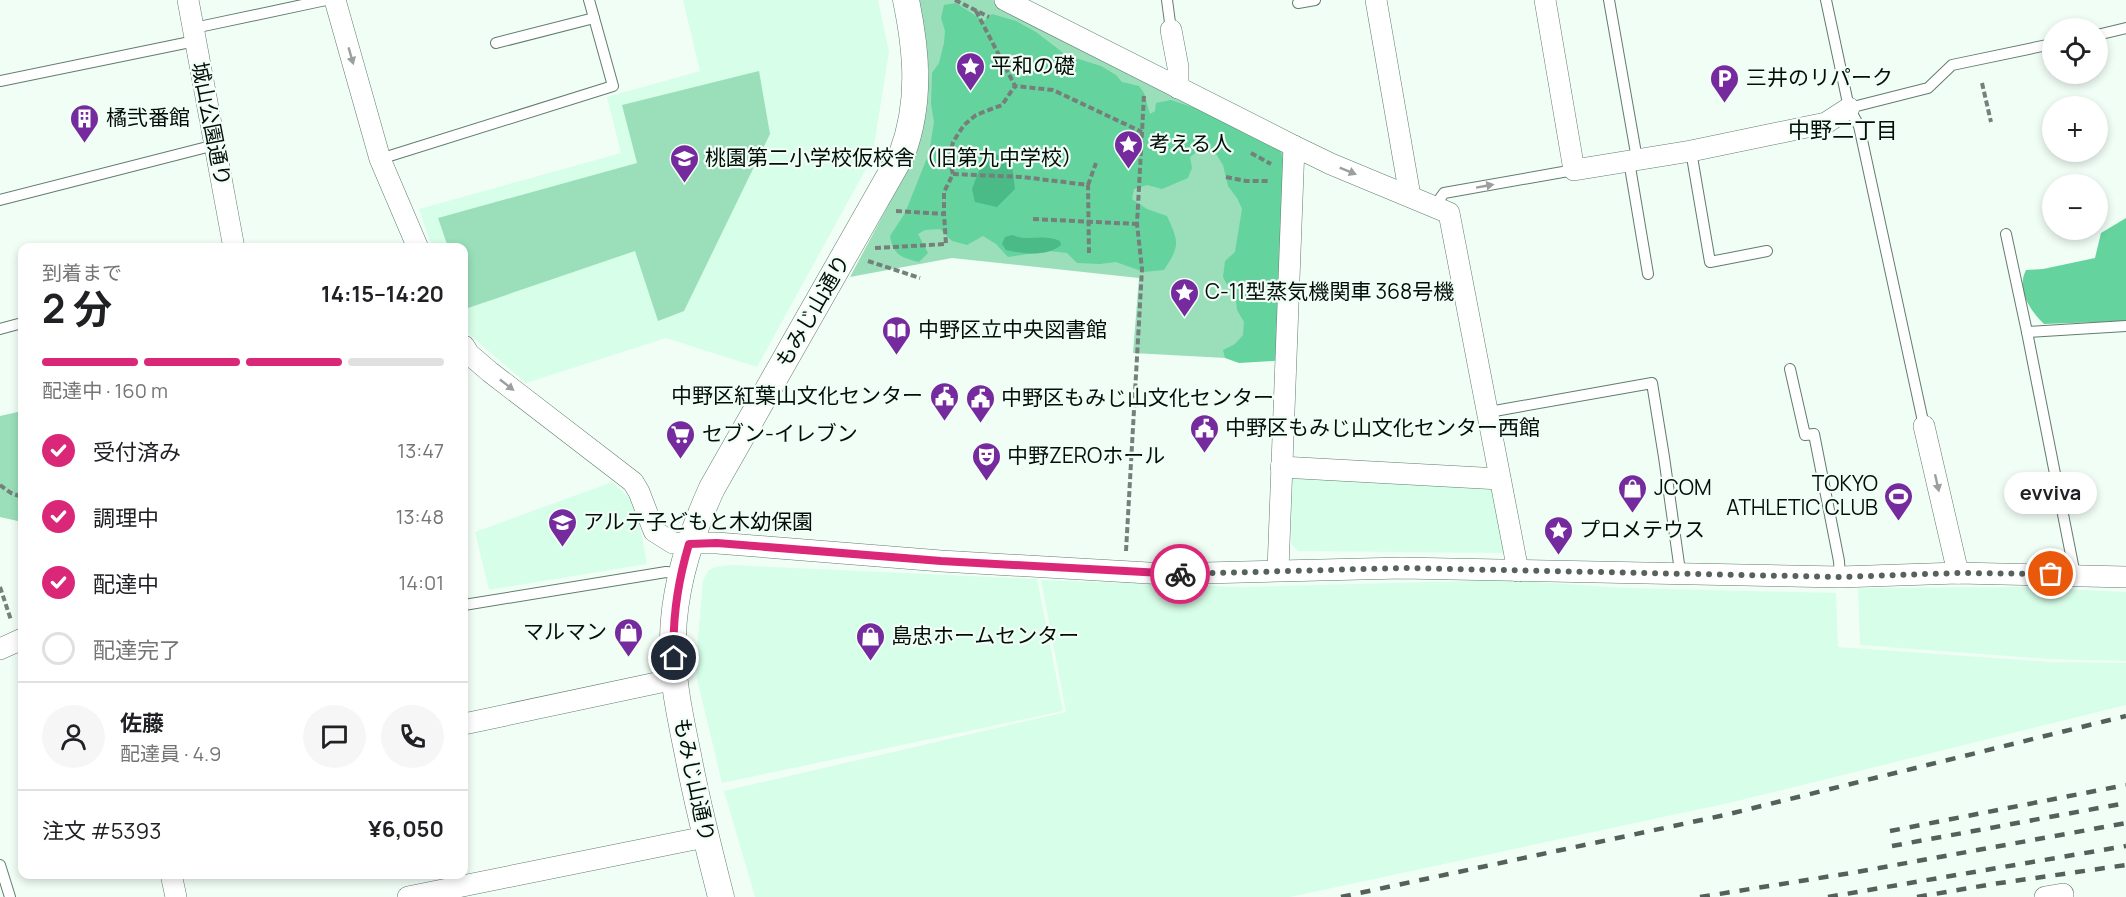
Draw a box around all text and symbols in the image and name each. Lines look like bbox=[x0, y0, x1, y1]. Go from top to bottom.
map controls bbox=[2042, 18, 2108, 240]
button: locate bbox=[2042, 18, 2108, 84]
one-way arrow bbox=[347, 47, 356, 65]
place icon: 平和の礎 bbox=[954, 50, 986, 92]
place label: 平和の礎 bbox=[991, 51, 1075, 79]
street label: 城山公園通り bbox=[186, 59, 238, 188]
parking icon: 三井のリパーク bbox=[1709, 62, 1741, 104]
place label: 三井のリパーク bbox=[1746, 63, 1893, 91]
button: + bbox=[2042, 96, 2108, 162]
building icon: 橘弐番館 bbox=[69, 102, 101, 144]
place label: 橘弐番館 bbox=[106, 103, 190, 131]
district label: 中野二丁目 bbox=[1788, 115, 1898, 145]
place icon: 考える人 bbox=[1112, 128, 1144, 170]
place label: 考える人 bbox=[1149, 129, 1232, 157]
school or university icon: 桃園第二小学校仮校舎（旧第九中学校） bbox=[668, 142, 700, 184]
place label: 桃園第二小学校仮校舎（旧第九中学校） bbox=[705, 143, 1083, 171]
one-way arrow bbox=[1339, 166, 1357, 176]
button: − bbox=[2042, 174, 2108, 240]
one-way arrow bbox=[1476, 181, 1495, 190]
street label: もみじ山通り bbox=[769, 249, 856, 372]
text: 到着まで bbox=[42, 259, 122, 286]
place icon: C-11型蒸気機関車 368号機 bbox=[1168, 276, 1200, 318]
place label: C-11型蒸気機関車 368号機 bbox=[1205, 277, 1454, 305]
text: 14:15–14:20 bbox=[321, 279, 444, 309]
text: 2 分 bbox=[42, 281, 112, 335]
library icon: 中野区立中央図書館 bbox=[881, 314, 913, 356]
place label: 中野区立中央図書館 bbox=[918, 315, 1107, 343]
text: 配達中 · 160 m bbox=[42, 377, 168, 404]
one-way arrow bbox=[499, 379, 515, 392]
public building icon: 中野区紅葉山文化センター bbox=[928, 380, 960, 422]
place label: 中野区紅葉山文化センター bbox=[671, 381, 923, 409]
public building icon: 中野区もみじ山文化センター bbox=[964, 382, 996, 424]
place label: 中野区もみじ山文化センター bbox=[1001, 383, 1274, 411]
public building icon: 中野区もみじ山文化センター西館 bbox=[1188, 412, 1220, 454]
place label: 中野区もみじ山文化センター西館 bbox=[1225, 413, 1540, 441]
supermarket icon: セブン-イレブン bbox=[665, 418, 697, 460]
place label: セブン-イレブン bbox=[702, 419, 858, 447]
icon: check bbox=[42, 434, 75, 467]
text: 受付済み bbox=[93, 437, 181, 467]
text: 13:47 bbox=[397, 437, 444, 464]
theatre icon: 中野ZEROホール bbox=[970, 440, 1002, 482]
place label: 中野ZEROホール bbox=[1007, 441, 1165, 469]
place label: TOKYO ATHLETIC CLUB bbox=[1726, 469, 1878, 521]
shop icon: JCOM bbox=[1617, 472, 1649, 514]
callout: evviva bbox=[2004, 472, 2098, 514]
place label: JCOM bbox=[1654, 473, 1712, 501]
one-way arrow bbox=[1933, 474, 1942, 493]
text: evviva bbox=[2020, 479, 2081, 506]
sports icon: TOKYO ATHLETIC CLUB bbox=[1883, 480, 1915, 522]
icon: check bbox=[42, 500, 75, 533]
text: 調理中 bbox=[93, 503, 159, 533]
text: 13:48 bbox=[396, 503, 444, 530]
school or university icon: アルテ子どもと木幼保園 bbox=[546, 506, 578, 548]
place label: アルテ子どもと木幼保園 bbox=[583, 507, 813, 535]
place icon: プロメテウス bbox=[1542, 514, 1574, 556]
place label: プロメテウス bbox=[1579, 515, 1705, 543]
courier bbox=[1150, 544, 1210, 604]
pin bbox=[2025, 548, 2076, 599]
icon: bag bbox=[2034, 557, 2067, 590]
icon: bike bbox=[1164, 558, 1197, 591]
icon: check bbox=[42, 566, 75, 599]
text: 配達中 bbox=[93, 569, 159, 599]
text: 14:01 bbox=[398, 569, 444, 596]
shop icon: マルマン bbox=[612, 616, 644, 658]
place label: マルマン bbox=[523, 617, 607, 645]
shop icon: 島忠ホームセンター bbox=[854, 620, 886, 662]
place label: 島忠ホームセンター bbox=[891, 621, 1079, 649]
pin bbox=[648, 632, 699, 683]
text: 配達完了 bbox=[93, 635, 181, 665]
icon: home bbox=[657, 641, 690, 674]
button: person bbox=[42, 705, 105, 768]
button: chat bbox=[303, 705, 366, 768]
button: phone bbox=[381, 705, 444, 768]
text: 佐藤 bbox=[120, 708, 164, 738]
street label: もみじ山通り bbox=[668, 715, 722, 844]
text: 配達員 · 4.9 bbox=[120, 740, 221, 767]
text: ¥6,050 bbox=[368, 814, 444, 844]
text: 注文 #5393 bbox=[42, 816, 161, 846]

